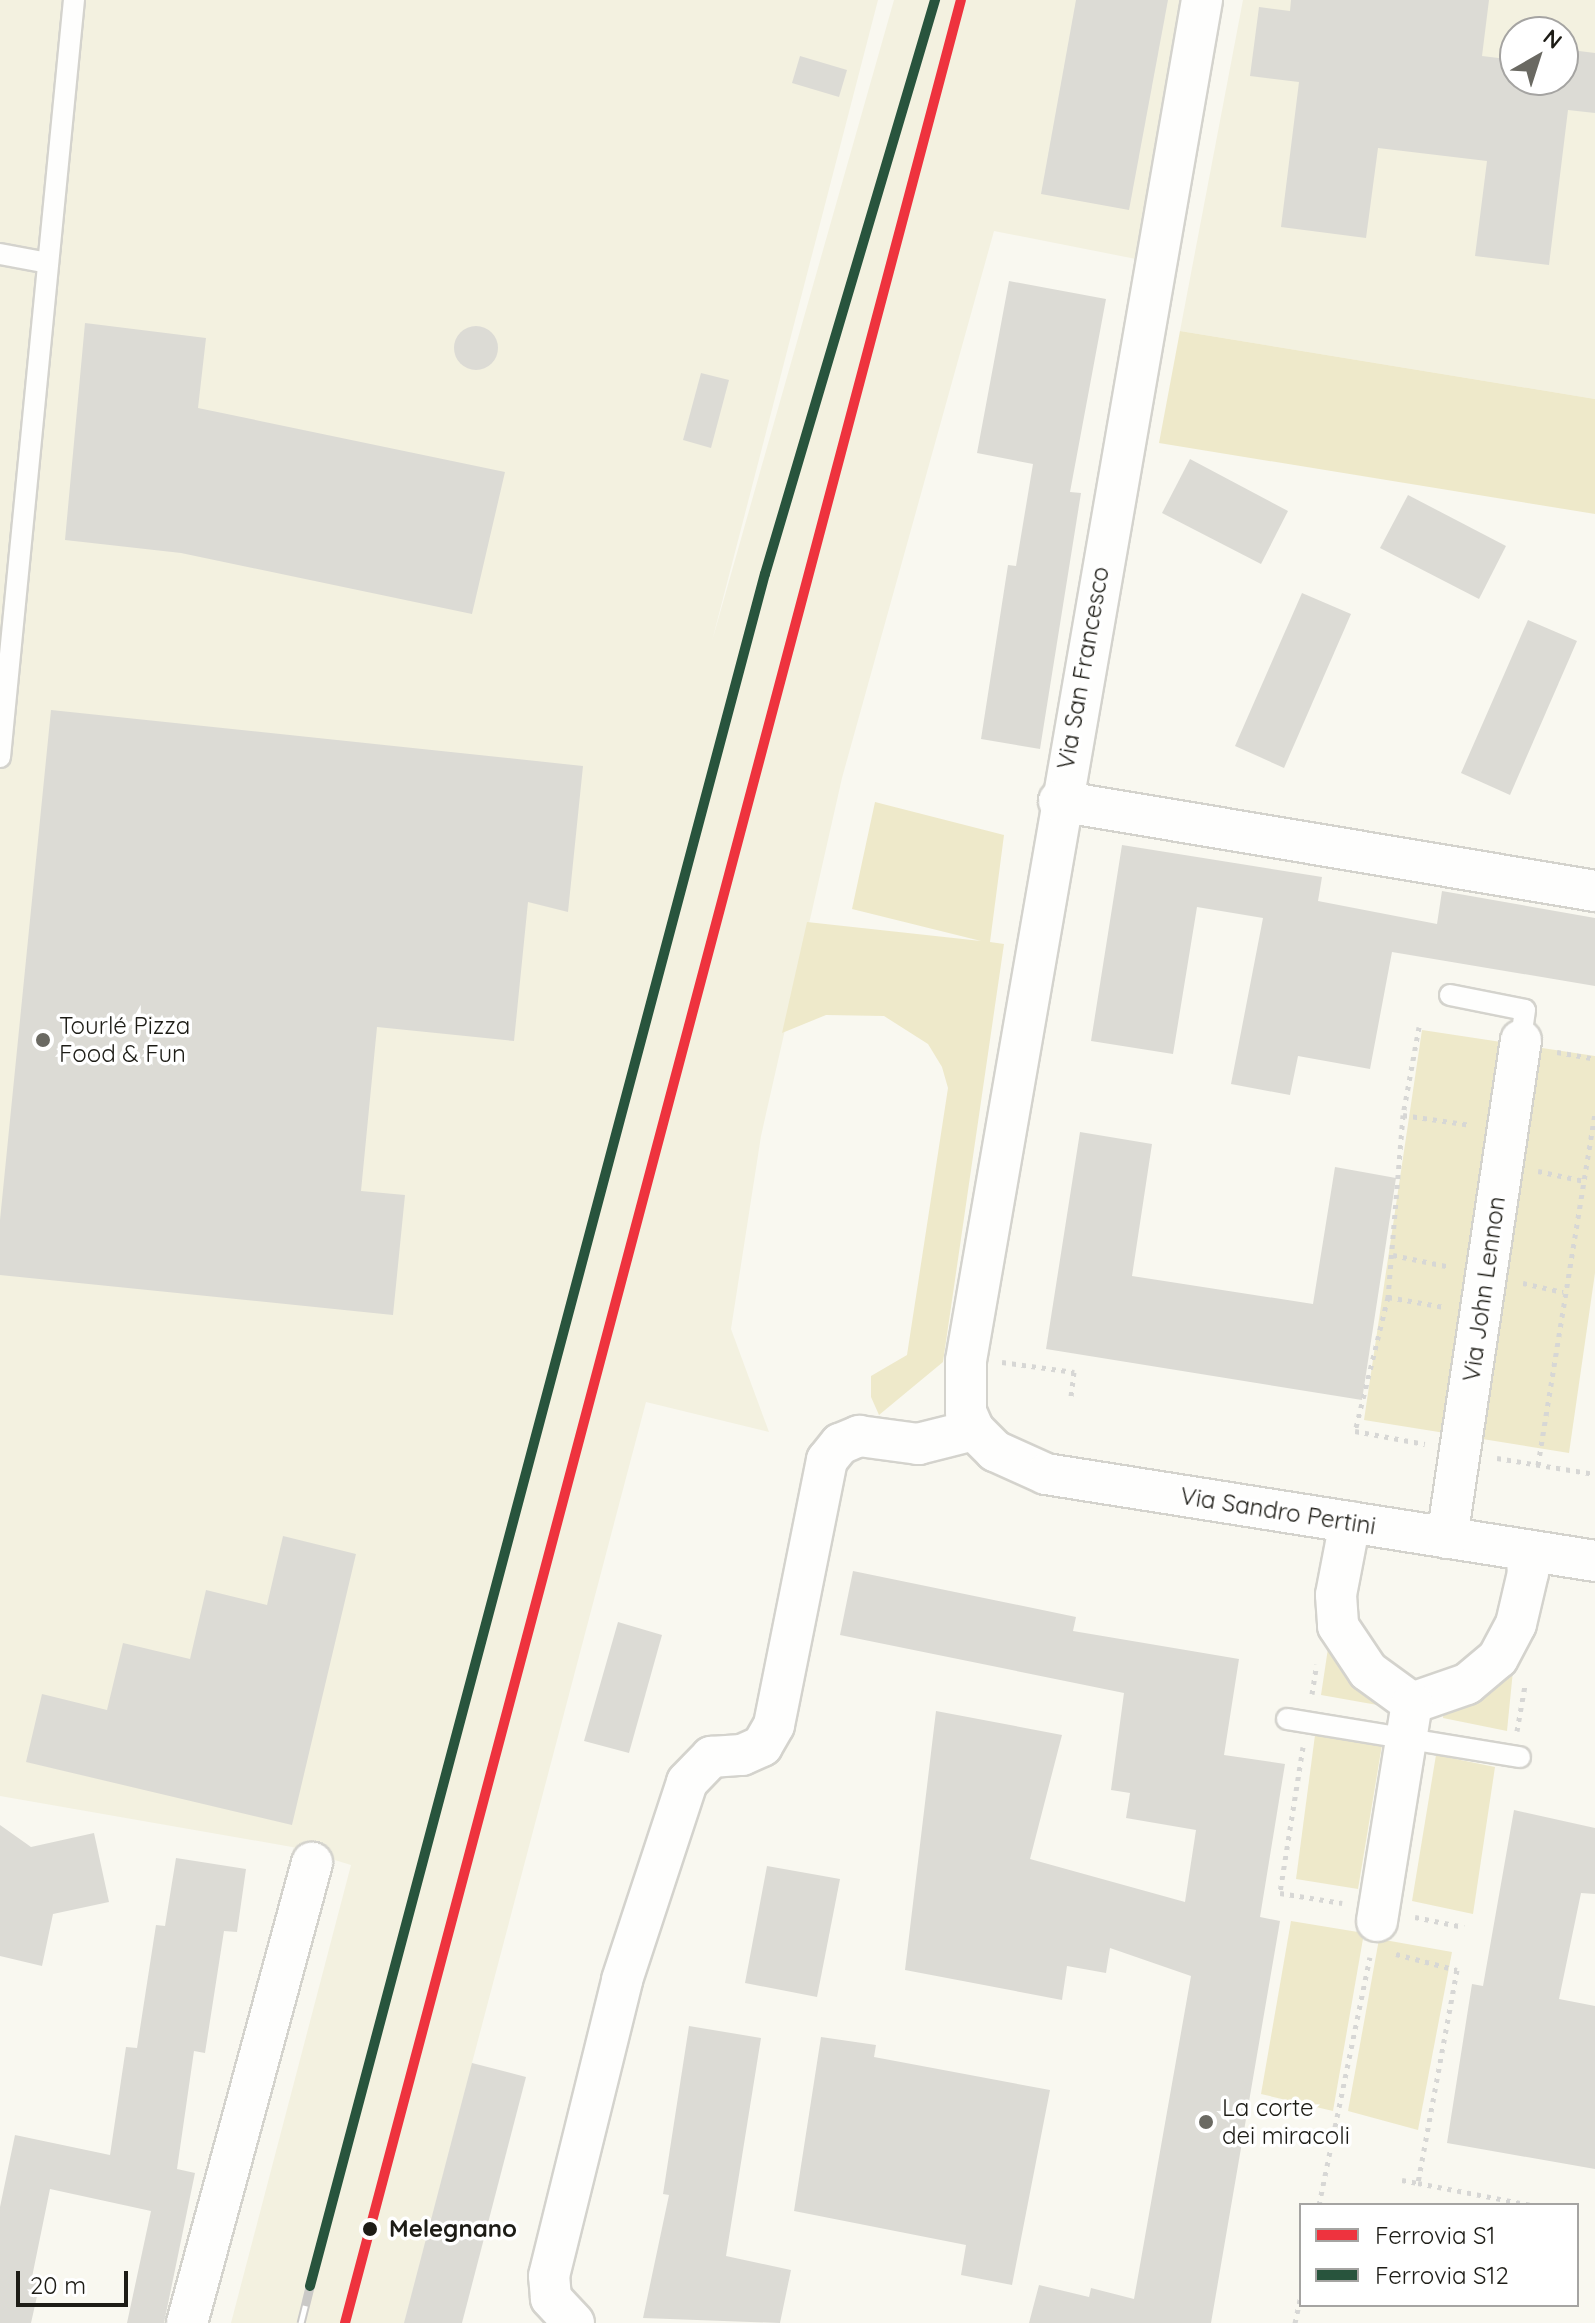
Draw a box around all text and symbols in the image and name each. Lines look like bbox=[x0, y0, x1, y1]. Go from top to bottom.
north arrow bbox=[1499, 16, 1579, 96]
text: N bbox=[1538, 23, 1568, 55]
street label: Via San Francesco bbox=[1051, 564, 1115, 772]
place label: Tourlé Pizza Food & Fun bbox=[59, 1012, 190, 1068]
marker: Tourlé Pizza Food & Fun bbox=[34, 1031, 52, 1049]
street label: Via John Lennon bbox=[1457, 1194, 1511, 1384]
street label: Via Sandro Pertini bbox=[1178, 1481, 1378, 1541]
place label: La corte dei miracoli bbox=[1222, 2094, 1350, 2150]
marker: La corte dei miracoli bbox=[1197, 2113, 1215, 2131]
legend bbox=[1299, 2203, 1579, 2307]
place label: Melegnano bbox=[389, 2215, 517, 2243]
marker: Melegnano bbox=[358, 2217, 382, 2241]
text: Ferrovia S1 bbox=[1375, 2220, 1495, 2250]
scale bar bbox=[20, 2255, 132, 2305]
text: Ferrovia S12 bbox=[1375, 2260, 1509, 2290]
text: 20 m bbox=[30, 2270, 86, 2300]

